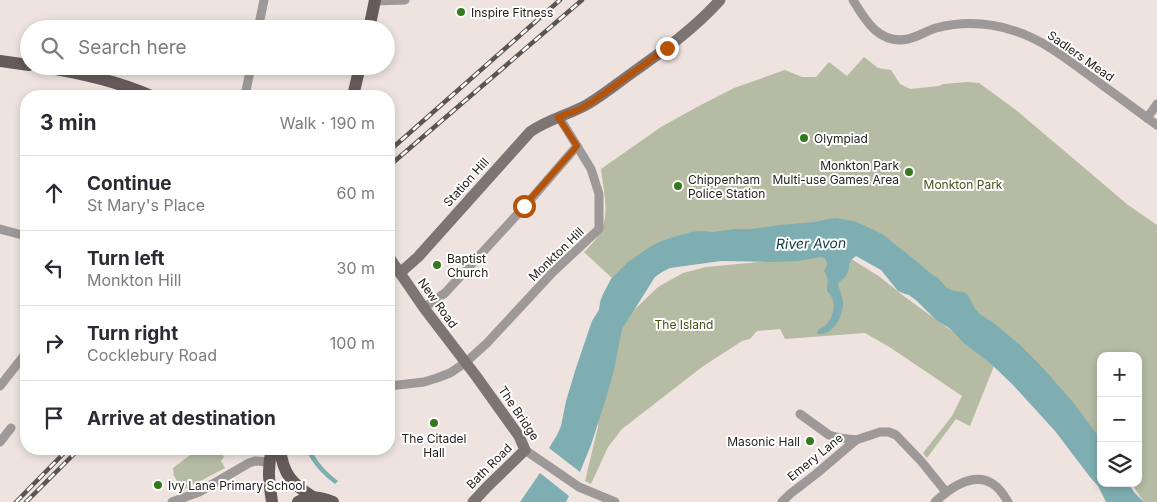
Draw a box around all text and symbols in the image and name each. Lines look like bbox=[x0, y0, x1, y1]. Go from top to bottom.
place label: Inspire Fitness bbox=[471, 5, 553, 20]
marker: Inspire Fitness bbox=[455, 6, 467, 18]
search box bbox=[20, 20, 395, 75]
street label: Sadlers Mead bbox=[1045, 28, 1117, 84]
icon: search bbox=[38, 34, 66, 62]
text: Search here bbox=[78, 36, 187, 59]
route end bbox=[656, 37, 679, 60]
text: 3 min bbox=[40, 110, 96, 135]
text: Walk · 190 m bbox=[280, 113, 375, 133]
place label: Olympiad bbox=[814, 131, 868, 146]
marker: Olympiad bbox=[798, 132, 810, 144]
street label: Station Hill bbox=[440, 154, 492, 210]
place label: Monkton Park Multi-use Games Area bbox=[772, 158, 899, 187]
marker: Monkton Park Multi-use Games Area bbox=[903, 166, 915, 178]
text: Continue bbox=[87, 172, 172, 195]
place label: Chippenham Police Station bbox=[688, 172, 765, 201]
park label: Monkton Park bbox=[924, 177, 1003, 192]
icon: ahead bbox=[40, 179, 68, 207]
marker: Chippenham Police Station bbox=[672, 180, 684, 192]
text: 60 m bbox=[336, 183, 375, 203]
text: St Mary's Place bbox=[87, 195, 205, 215]
route start bbox=[513, 195, 536, 218]
street label: Monkton Hill bbox=[525, 224, 587, 284]
water label: River Avon bbox=[776, 234, 846, 252]
text: Turn left bbox=[87, 247, 165, 270]
place label: Baptist Church bbox=[447, 251, 488, 280]
icon: left bbox=[40, 254, 68, 282]
text: 30 m bbox=[337, 258, 375, 278]
marker: Baptist Church bbox=[431, 259, 443, 271]
text: Monkton Hill bbox=[87, 270, 181, 290]
street label: New Road bbox=[415, 275, 461, 331]
park label: The Island bbox=[655, 317, 713, 332]
text: Turn right bbox=[87, 322, 178, 345]
icon: right bbox=[40, 329, 68, 357]
text: 100 m bbox=[330, 333, 375, 353]
text: Cocklebury Road bbox=[87, 345, 217, 365]
map controls bbox=[1097, 352, 1142, 487]
button: + bbox=[1097, 352, 1142, 397]
street label: The Bridge bbox=[495, 383, 543, 443]
button: − bbox=[1097, 397, 1142, 442]
icon: arrive bbox=[40, 404, 68, 432]
text: Arrive at destination bbox=[87, 407, 276, 430]
marker: The Citadel Hall bbox=[428, 417, 440, 429]
street label: Emery Lane bbox=[784, 430, 846, 484]
place label: The Citadel Hall bbox=[402, 431, 466, 460]
place label: Masonic Hall bbox=[727, 434, 800, 449]
marker: Masonic Hall bbox=[804, 435, 816, 447]
street label: Bath Road bbox=[463, 440, 515, 492]
button: layers bbox=[1097, 442, 1142, 487]
place label: Ivy Lane Primary School bbox=[168, 478, 305, 493]
marker: Ivy Lane Primary School bbox=[152, 479, 164, 491]

